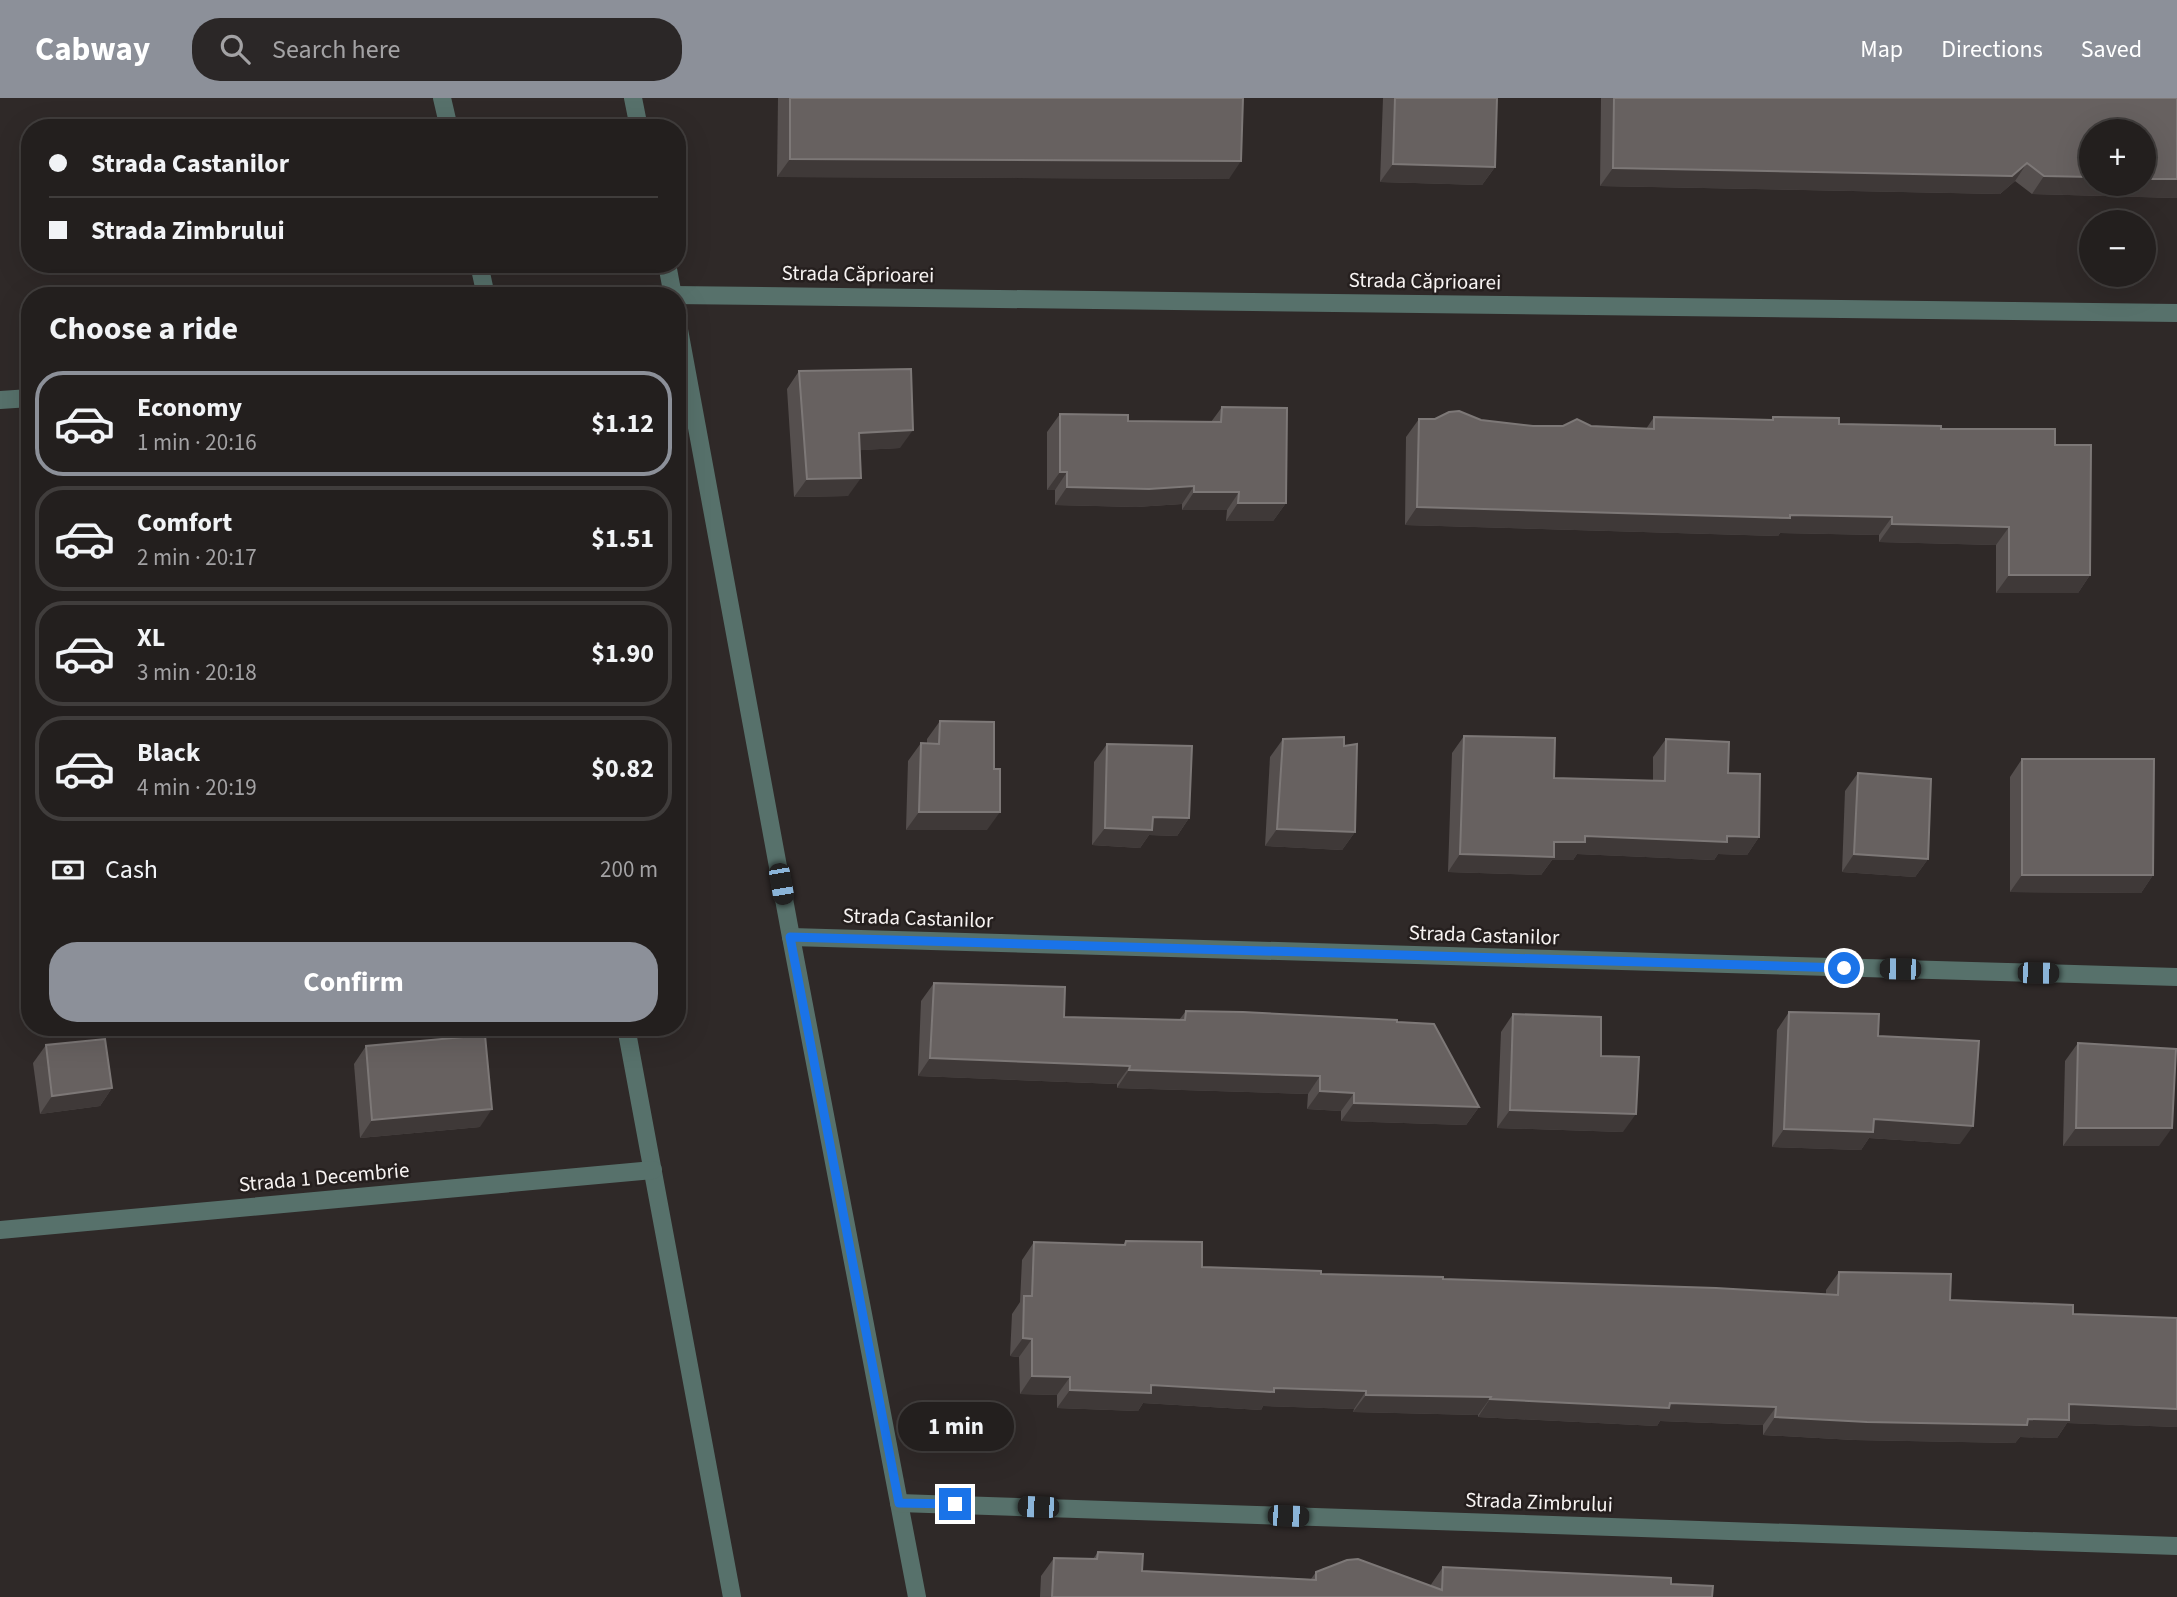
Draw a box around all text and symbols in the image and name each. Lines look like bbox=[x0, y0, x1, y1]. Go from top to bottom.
search box bbox=[192, 18, 682, 81]
text: Cabway bbox=[35, 26, 150, 73]
icon: search bbox=[216, 30, 254, 68]
text: Search here bbox=[272, 31, 400, 68]
text: Map bbox=[1860, 32, 1903, 67]
text: Directions bbox=[1941, 32, 2043, 67]
text: Saved bbox=[2081, 32, 2142, 67]
map controls bbox=[2079, 119, 2156, 287]
button: + bbox=[2079, 119, 2156, 196]
text: Strada Castanilor bbox=[91, 145, 289, 182]
button: − bbox=[2079, 210, 2156, 287]
text: Strada Zimbrului bbox=[91, 212, 285, 249]
street label: Strada Căprioarei bbox=[781, 258, 935, 290]
street label: Strada Căprioarei bbox=[1348, 265, 1502, 297]
text: Choose a ride bbox=[49, 306, 238, 352]
text: Economy bbox=[137, 389, 242, 426]
icon: car bbox=[53, 392, 116, 455]
text: $1.12 bbox=[591, 405, 654, 442]
text: 1 min · 20:16 bbox=[137, 426, 257, 459]
text: Comfort bbox=[137, 504, 232, 541]
icon: car bbox=[53, 507, 116, 570]
text: $1.51 bbox=[591, 520, 654, 557]
text: 2 min · 20:17 bbox=[137, 541, 257, 574]
text: XL bbox=[137, 619, 165, 656]
icon: car bbox=[53, 622, 116, 685]
text: $1.90 bbox=[591, 635, 654, 672]
text: 3 min · 20:18 bbox=[137, 656, 257, 689]
text: Black bbox=[137, 734, 200, 771]
icon: car bbox=[53, 737, 116, 800]
text: $0.82 bbox=[591, 750, 654, 787]
text: 4 min · 20:19 bbox=[137, 771, 257, 804]
icon: cash bbox=[49, 851, 87, 889]
text: Cash bbox=[105, 851, 158, 888]
text: 200 m bbox=[600, 853, 658, 886]
car bbox=[768, 861, 795, 907]
street label: Strada Castanilor bbox=[842, 900, 994, 936]
street label: Strada Castanilor bbox=[1408, 917, 1560, 953]
button: Confirm bbox=[49, 942, 658, 1022]
route start bbox=[1828, 952, 1860, 984]
car bbox=[1879, 958, 1922, 980]
car bbox=[2017, 962, 2060, 984]
street label: Strada 1 Decembrie bbox=[237, 1155, 411, 1199]
callout: 1 min bbox=[897, 1402, 1013, 1452]
text: 1 min bbox=[928, 1410, 984, 1443]
street label: Strada Zimbrului bbox=[1465, 1484, 1613, 1520]
route end bbox=[939, 1488, 971, 1520]
car bbox=[1017, 1496, 1060, 1518]
car bbox=[1267, 1505, 1310, 1527]

